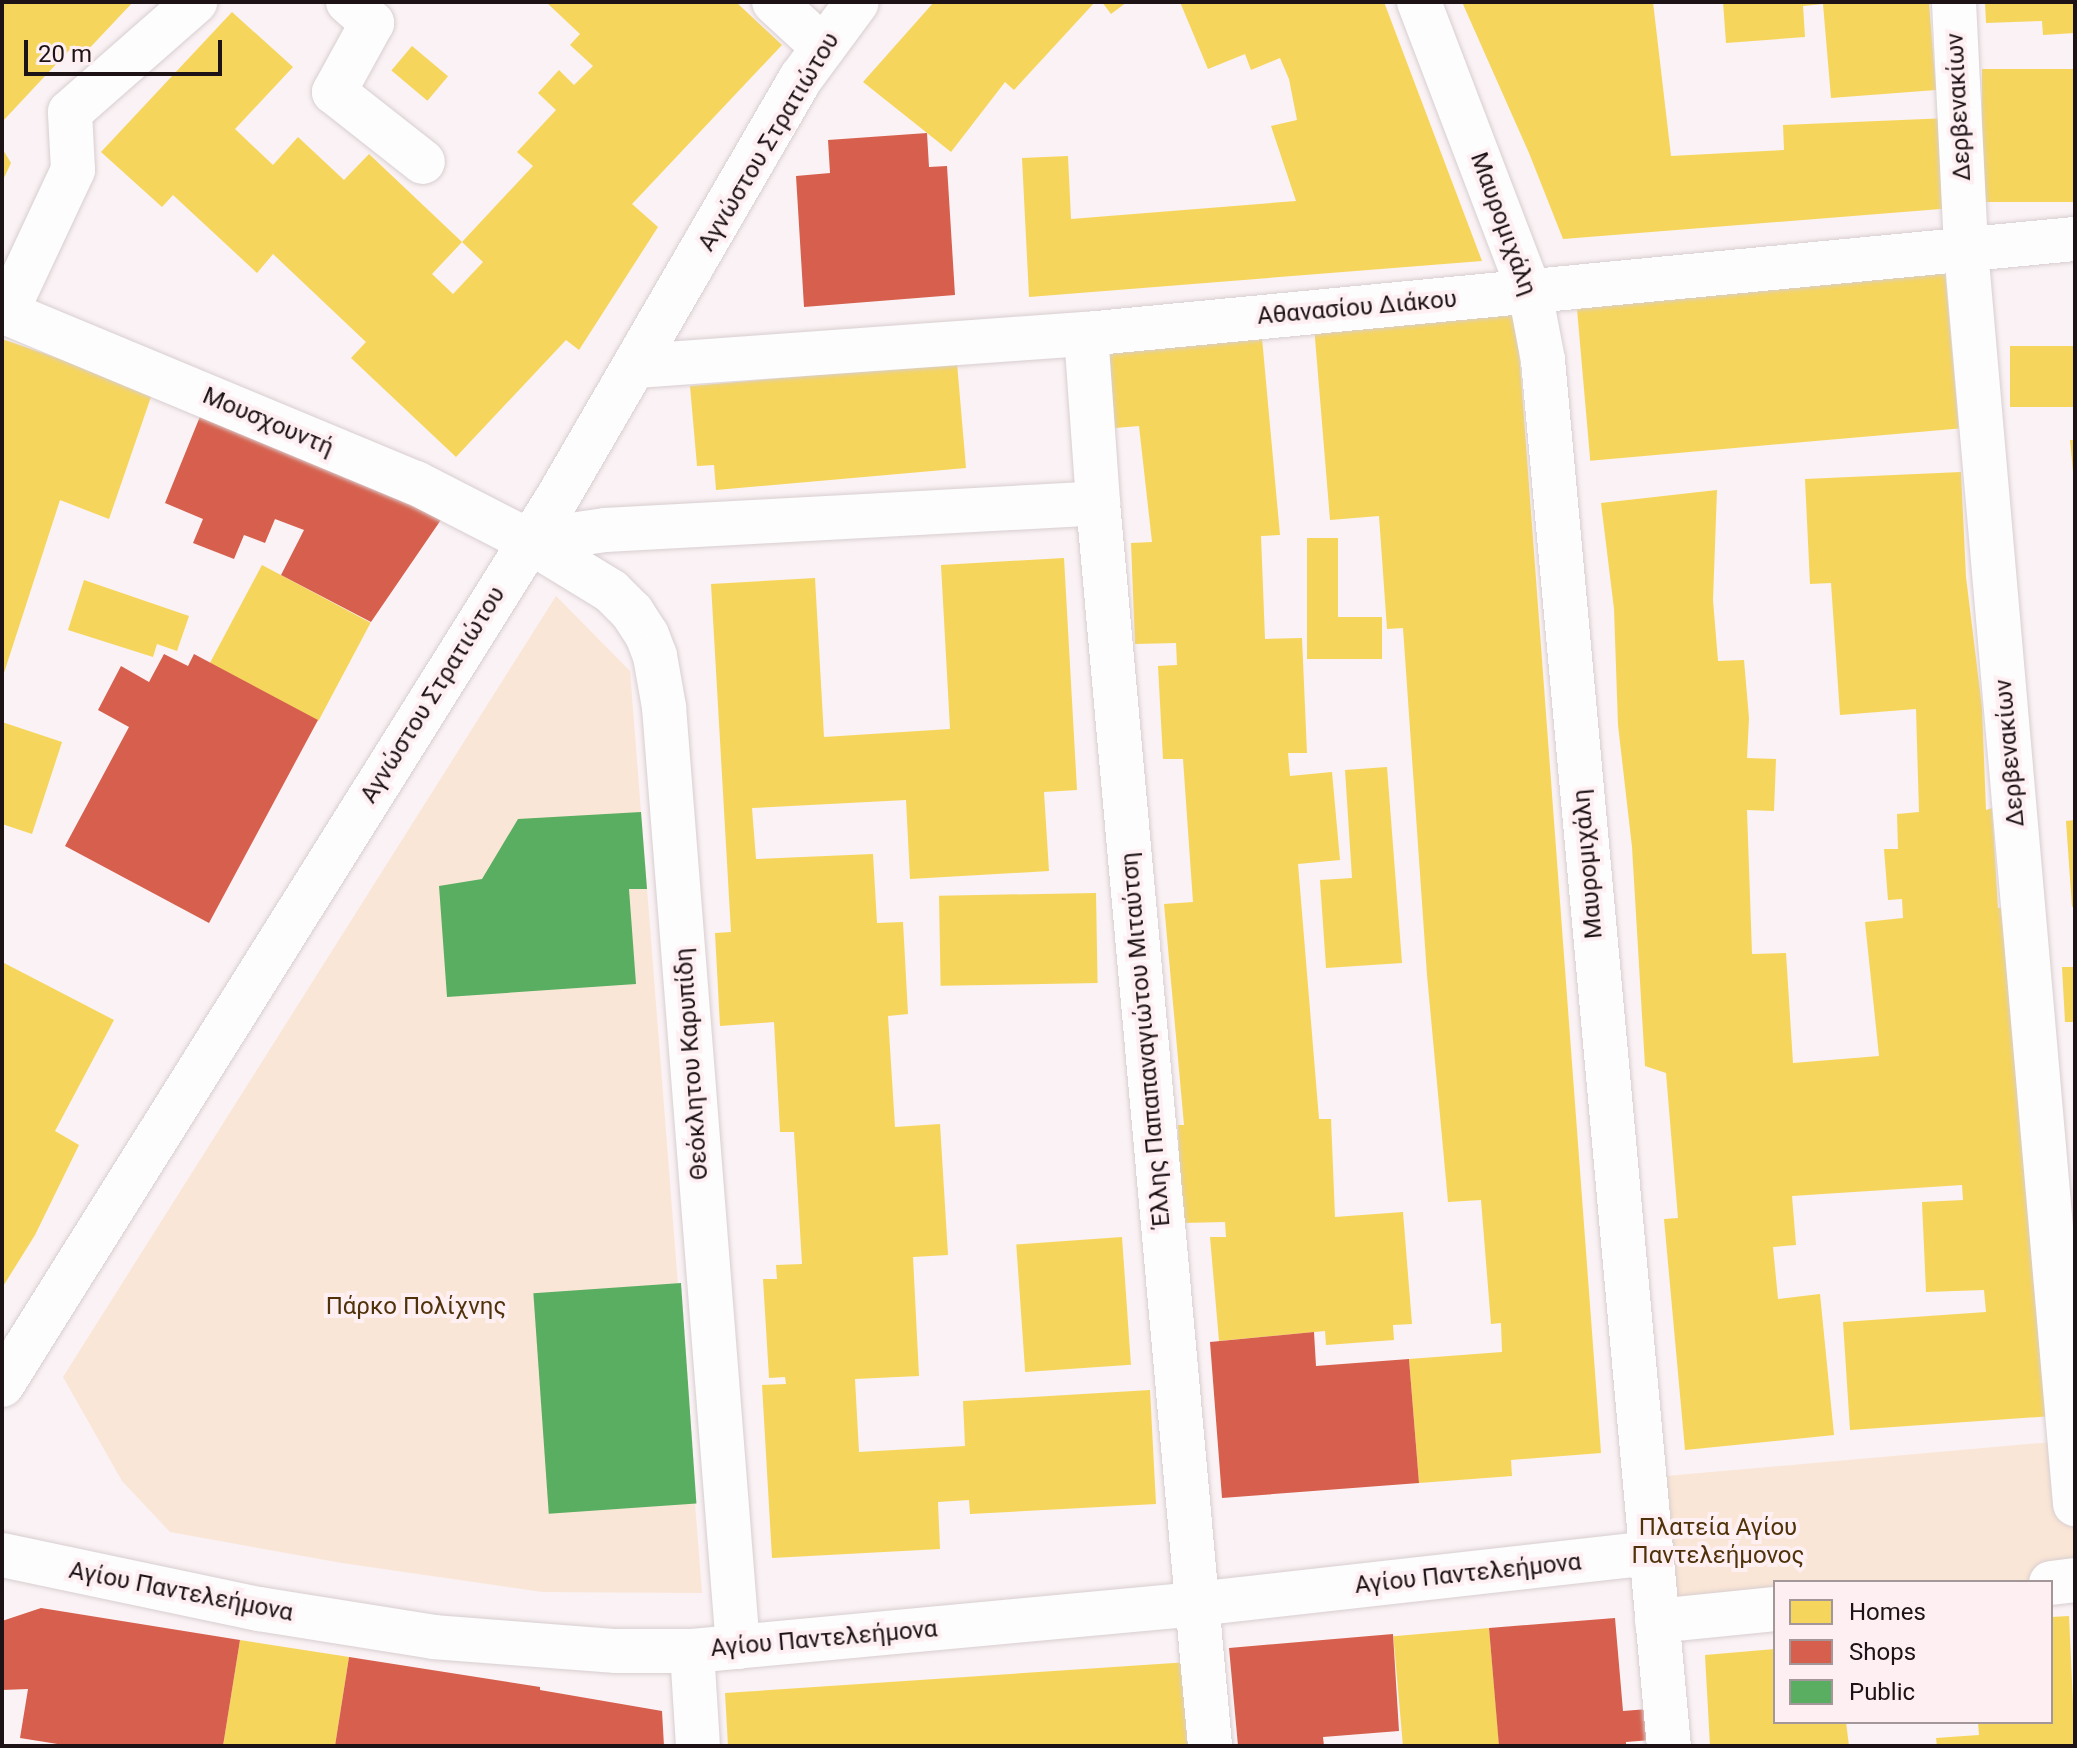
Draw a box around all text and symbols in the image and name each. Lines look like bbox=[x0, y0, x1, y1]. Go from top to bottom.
scale bar bbox=[28, 24, 226, 74]
street label: Αγνώστου Στρατιώτου bbox=[692, 28, 846, 256]
street label: Δερβενακίων bbox=[1941, 32, 1977, 182]
text: 20 m bbox=[38, 40, 92, 68]
street label: Μαυρομιχάλη bbox=[1464, 149, 1542, 299]
street label: Αθανασίου Διάκου bbox=[1256, 285, 1458, 331]
street label: Μουσχουντή bbox=[198, 382, 338, 462]
street label: Αγνώστου Στρατιώτου bbox=[355, 581, 511, 809]
street label: Δερβενακίων bbox=[1989, 678, 2031, 828]
street label: Μαυρομιχάλη bbox=[1567, 788, 1609, 940]
street label: Έλλης Παπαπαναγιώτου Μιταύτση bbox=[1115, 851, 1177, 1229]
street label: Θεόκλητου Καρυπίδη bbox=[670, 947, 714, 1181]
park label: Πάρκο Πολίχνης bbox=[326, 1293, 506, 1321]
park label: Πλατεία Αγίου Παντελεήμονος bbox=[1632, 1514, 1804, 1570]
street label: Αγίου Παντελεήμονα bbox=[1353, 1548, 1583, 1600]
street label: Αγίου Παντελεήμονα bbox=[67, 1556, 295, 1628]
legend bbox=[1773, 1580, 2053, 1724]
text: Homes bbox=[1849, 1598, 1926, 1626]
street label: Αγίου Παντελεήμονα bbox=[709, 1615, 939, 1663]
text: Shops bbox=[1849, 1638, 1916, 1666]
text: Public bbox=[1849, 1678, 1915, 1706]

